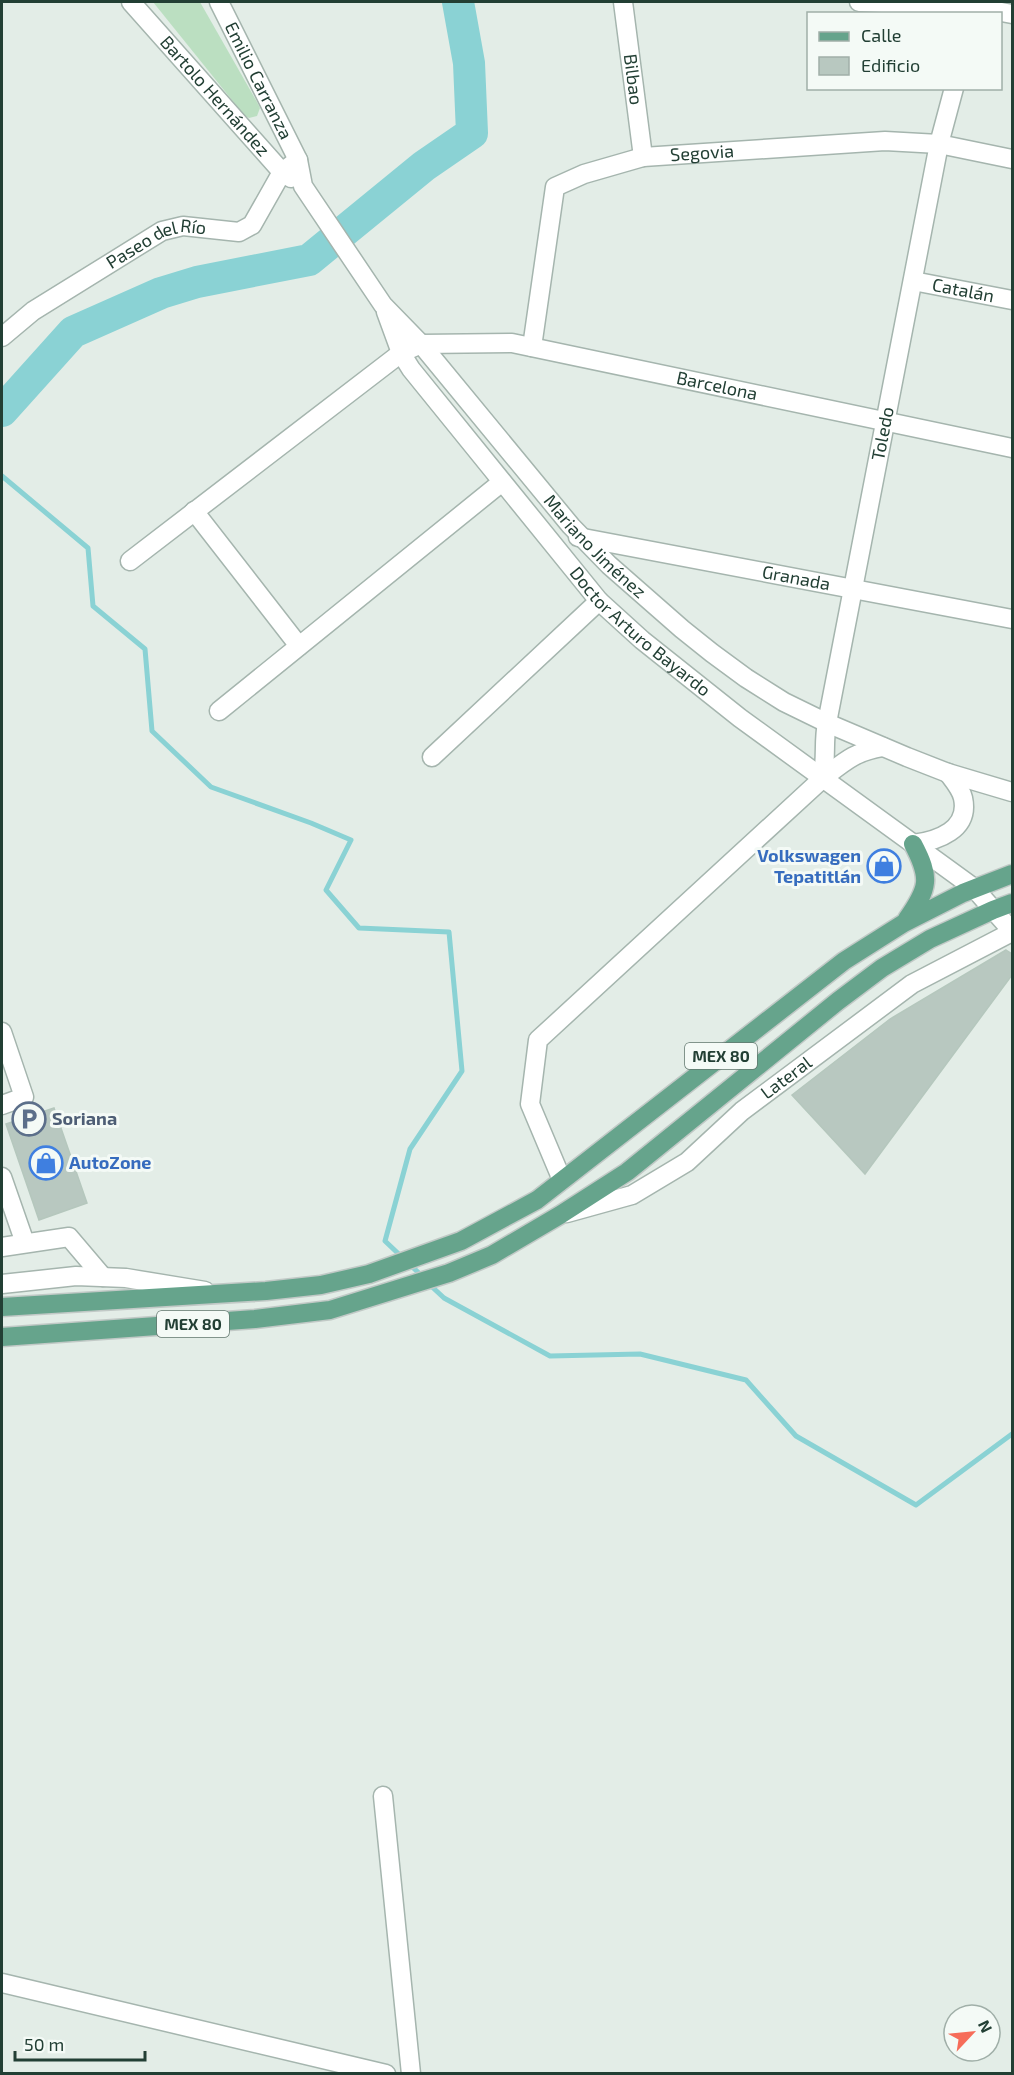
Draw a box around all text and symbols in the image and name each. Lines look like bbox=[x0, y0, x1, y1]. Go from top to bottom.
legend bbox=[807, 12, 1002, 90]
street label: Emilio Carranza bbox=[221, 18, 298, 143]
text: Calle bbox=[861, 24, 902, 46]
street label: Bartolo Hernández bbox=[156, 31, 275, 160]
street label: Bilbao bbox=[620, 52, 648, 106]
text: Edificio bbox=[861, 54, 920, 76]
street label: Segovia bbox=[669, 139, 735, 165]
street label: Paseo del Río bbox=[102, 214, 207, 273]
street label: Catalán bbox=[930, 273, 996, 306]
street label: Barcelona bbox=[675, 366, 760, 404]
street label: Toledo bbox=[866, 405, 898, 462]
street label: Mariano Jiménez bbox=[540, 490, 651, 602]
street label: Granada bbox=[760, 560, 832, 594]
street label: Doctor Arturo Bayardo bbox=[566, 562, 716, 700]
place label: Volkswagen Tepatitlán bbox=[757, 844, 861, 887]
shop icon: Volkswagen Tepatitlán bbox=[866, 848, 902, 884]
road number: MEX 80 bbox=[685, 1043, 757, 1069]
street label: Lateral bbox=[756, 1050, 816, 1103]
parking icon: Soriana bbox=[11, 1101, 47, 1137]
place label: Soriana bbox=[52, 1107, 117, 1129]
shop icon: AutoZone bbox=[28, 1145, 64, 1181]
place label: AutoZone bbox=[69, 1151, 151, 1173]
road number: MEX 80 bbox=[157, 1311, 229, 1337]
north arrow bbox=[942, 2003, 1002, 2063]
text: N bbox=[975, 2017, 997, 2036]
scale bar bbox=[15, 2024, 146, 2062]
text: 50 m bbox=[24, 2033, 64, 2055]

